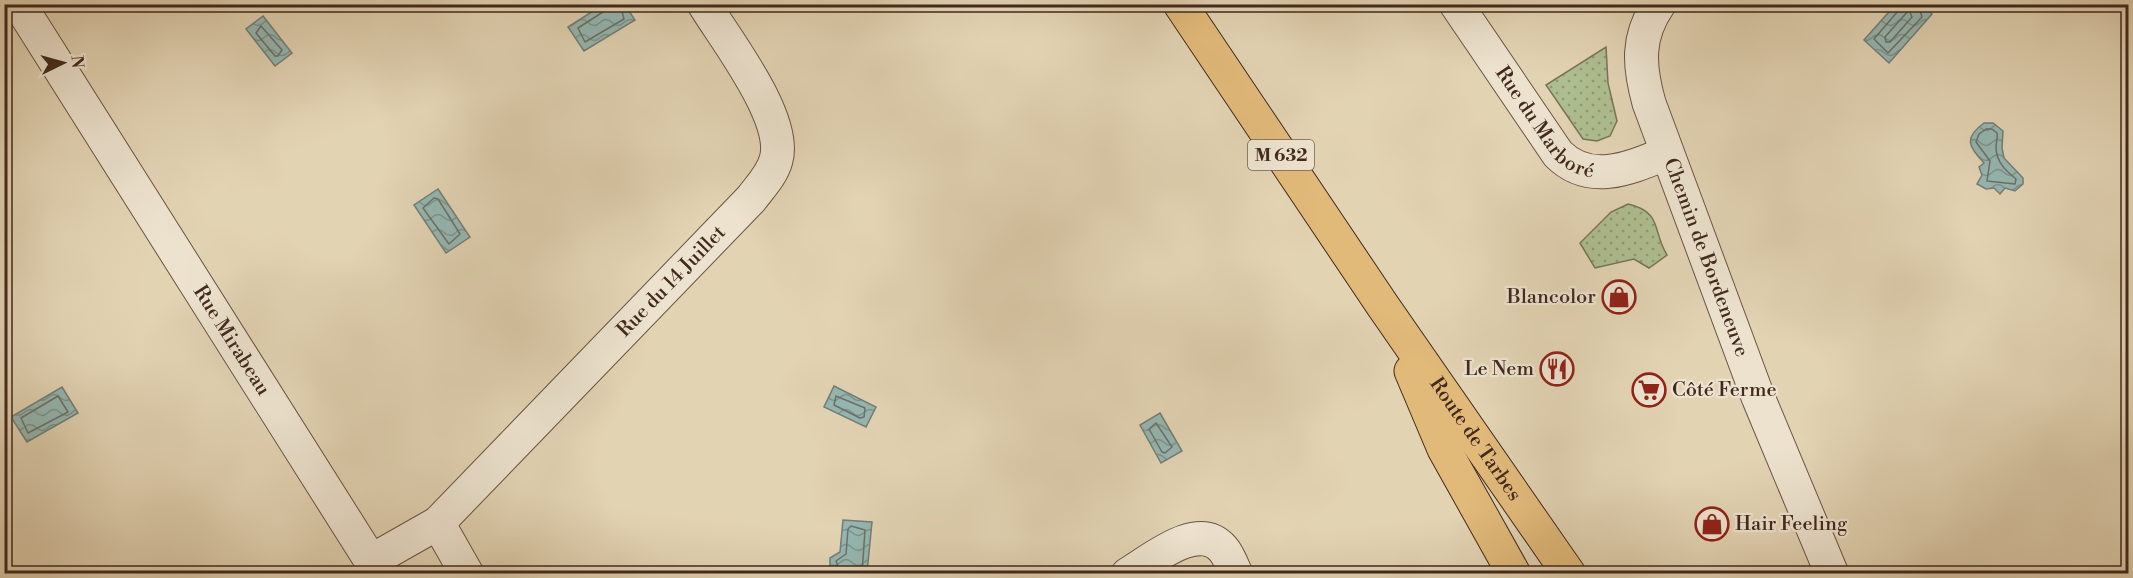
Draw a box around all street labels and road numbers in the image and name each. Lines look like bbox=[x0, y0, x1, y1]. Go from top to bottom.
street label: Rue du Marboré bbox=[1490, 62, 1596, 184]
road number: M 632 bbox=[1248, 140, 1314, 170]
street label: Chemin de Bordeneuve bbox=[1658, 154, 1754, 360]
street label: Rue du 14 Juillet bbox=[612, 220, 731, 342]
street label: Rue Mirabeau bbox=[188, 281, 276, 401]
street label: Route de Tarbes bbox=[1424, 373, 1527, 506]

